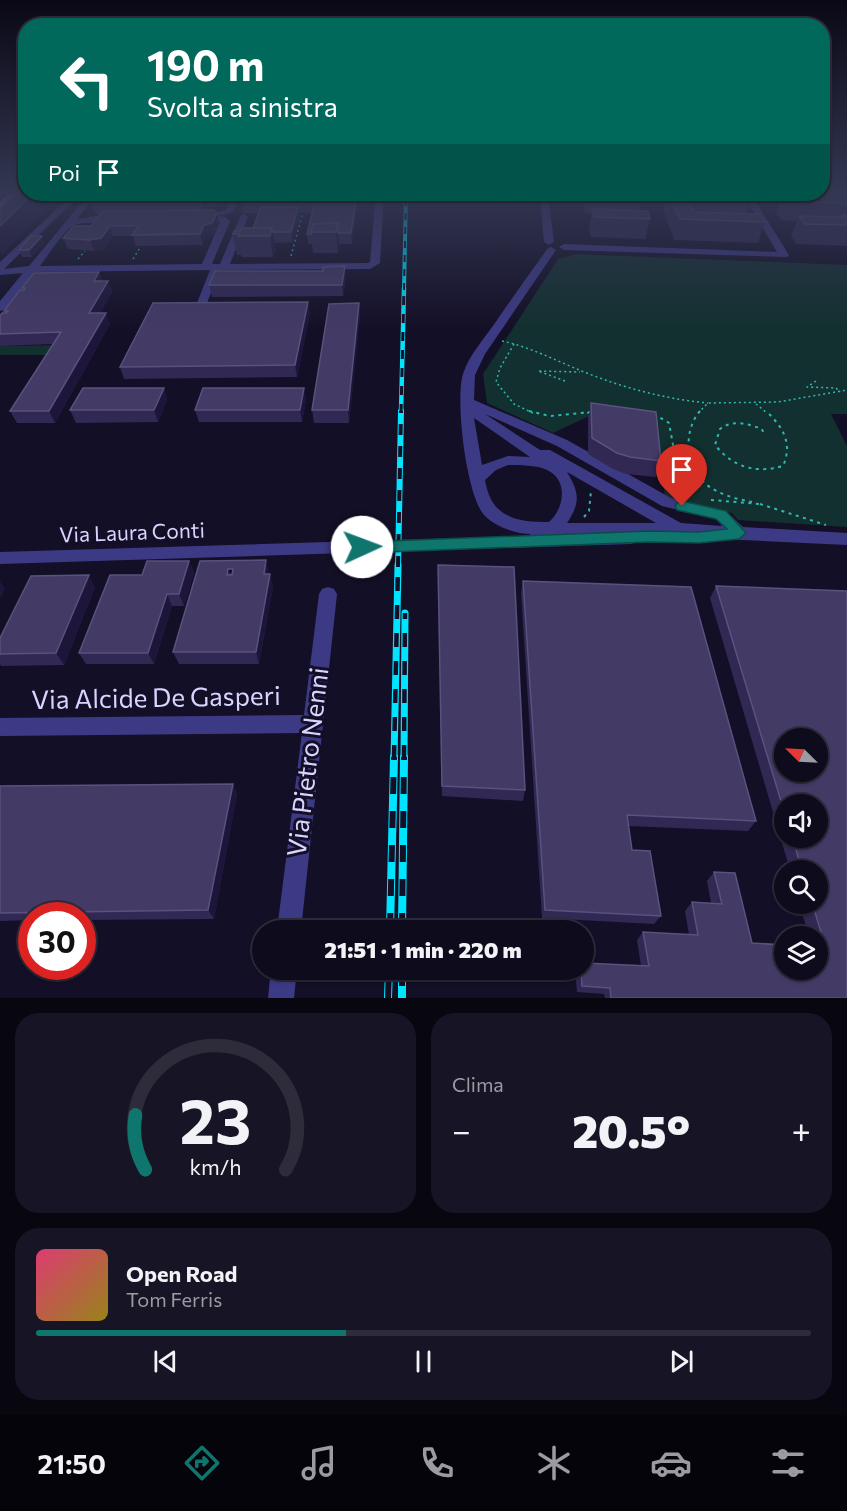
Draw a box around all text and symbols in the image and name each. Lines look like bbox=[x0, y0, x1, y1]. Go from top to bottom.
text: 190 m bbox=[147, 38, 265, 90]
icon: left bbox=[48, 42, 126, 120]
text: Svolta a sinistra bbox=[147, 90, 338, 123]
icon: arrive bbox=[92, 156, 125, 189]
text: Poi bbox=[48, 159, 80, 186]
pin bbox=[656, 444, 707, 506]
icon: arrive bbox=[665, 453, 698, 486]
position arrow bbox=[330, 515, 394, 579]
street label: Via Laura Conti bbox=[59, 516, 205, 547]
street label: Via Pietro Nenni bbox=[280, 665, 334, 858]
street label: Via Alcide De Gasperi bbox=[31, 679, 281, 714]
north arrow bbox=[774, 728, 828, 782]
map controls bbox=[774, 728, 828, 980]
button: sound bbox=[774, 794, 828, 848]
button: search bbox=[774, 860, 828, 914]
speed limit sign: 30 bbox=[18, 902, 96, 980]
button: layers bbox=[774, 926, 828, 980]
text: 21:51 · 1 min · 220 m bbox=[324, 936, 522, 963]
text: Clima bbox=[452, 1072, 504, 1096]
text: 23 bbox=[180, 1081, 251, 1157]
text: 20.5° bbox=[572, 1102, 690, 1157]
text: − bbox=[452, 1109, 471, 1150]
text: + bbox=[792, 1109, 811, 1150]
text: km/h bbox=[189, 1153, 242, 1179]
text: Open Road bbox=[126, 1260, 237, 1287]
text: Tom Ferris bbox=[126, 1287, 222, 1311]
icon: previous bbox=[149, 1345, 182, 1378]
icon: pause bbox=[407, 1345, 440, 1378]
icon: next bbox=[665, 1345, 698, 1378]
icon: directions bbox=[181, 1442, 223, 1484]
icon: music bbox=[298, 1442, 340, 1484]
icon: phone bbox=[416, 1442, 458, 1484]
icon: climate bbox=[533, 1442, 575, 1484]
icon: car bbox=[650, 1442, 692, 1484]
icon: filters bbox=[767, 1442, 809, 1484]
text: 21:50 bbox=[38, 1447, 106, 1480]

